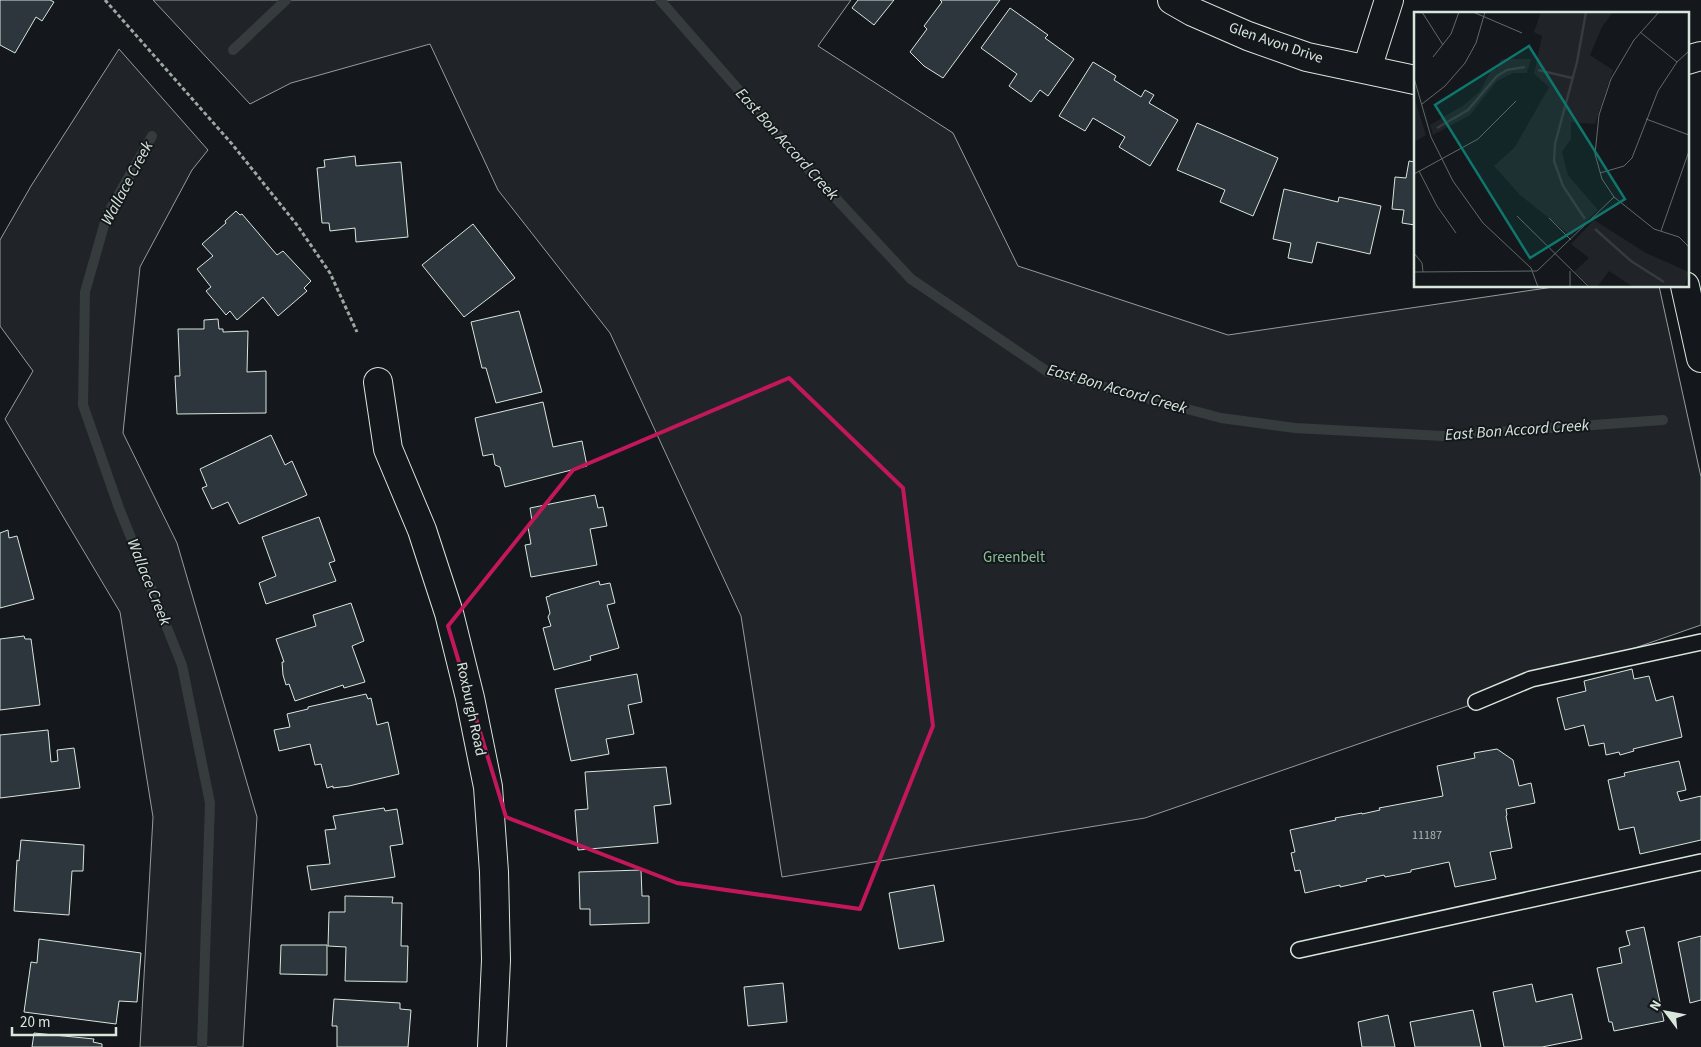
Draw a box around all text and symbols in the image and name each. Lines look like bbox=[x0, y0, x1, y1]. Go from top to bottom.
inset map bbox=[1414, 12, 1688, 288]
street label: Glen Avon Drive bbox=[1226, 17, 1326, 69]
water label: East Bon Accord Creek bbox=[731, 83, 844, 205]
water label: Wallace Creek bbox=[96, 137, 158, 229]
water label: East Bon Accord Creek bbox=[1045, 359, 1190, 420]
water label: East Bon Accord Creek bbox=[1444, 414, 1590, 446]
water label: Wallace Creek bbox=[122, 535, 177, 629]
park label: Greenbelt bbox=[983, 547, 1045, 568]
street label: Roxburgh Road bbox=[451, 660, 491, 758]
house number: 11187 bbox=[1412, 827, 1442, 844]
north arrow bbox=[1641, 987, 1691, 1037]
text: N bbox=[1645, 996, 1667, 1015]
scale bar bbox=[12, 1004, 116, 1036]
text: 20 m bbox=[20, 1012, 50, 1033]

